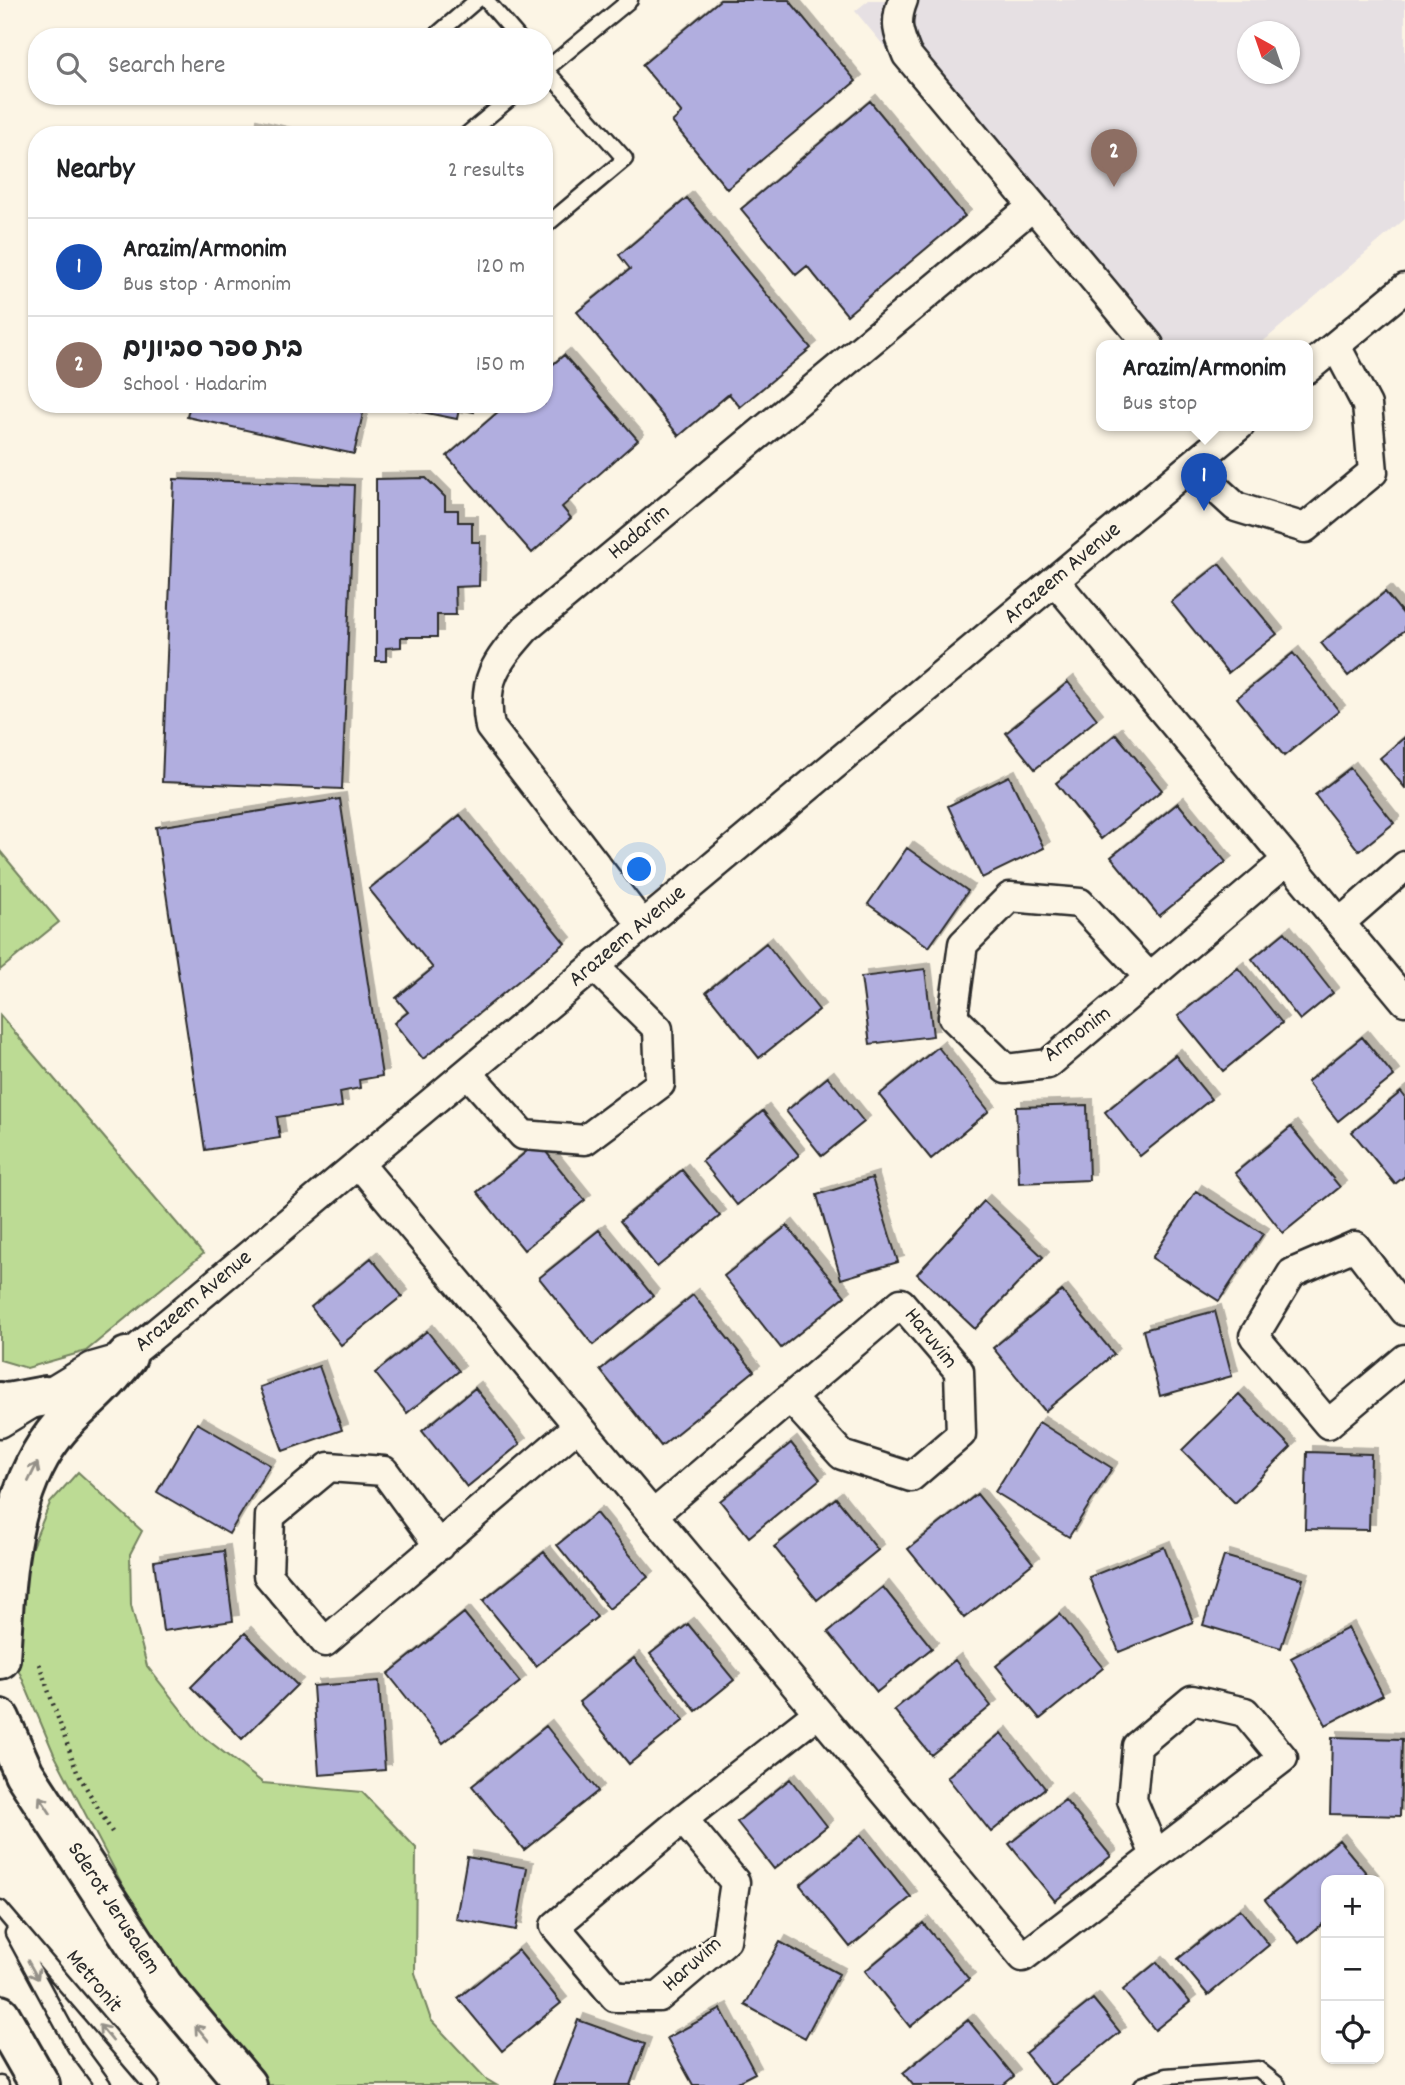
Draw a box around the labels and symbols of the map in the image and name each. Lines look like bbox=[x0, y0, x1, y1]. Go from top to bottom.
north arrow bbox=[1237, 21, 1300, 84]
pin: 2 bbox=[1091, 129, 1137, 187]
pin: 1 bbox=[1181, 453, 1227, 511]
street label: Hadarim bbox=[602, 497, 678, 569]
street label: Arazeem Avenue bbox=[997, 515, 1129, 633]
your location bbox=[622, 852, 656, 886]
street label: Arazeem Avenue bbox=[562, 878, 694, 996]
street label: Armonim bbox=[1037, 998, 1119, 1072]
street label: Arazeem Avenue bbox=[128, 1243, 260, 1361]
street label: Haruvim bbox=[895, 1301, 965, 1377]
one-way arrow bbox=[26, 1462, 40, 1483]
one-way arrow bbox=[38, 1796, 52, 1816]
street label: Sderot Jerusalem bbox=[58, 1836, 168, 1982]
street label: Haruvim bbox=[656, 1929, 730, 2001]
street label: Metronit bbox=[57, 1943, 129, 2021]
one-way arrow bbox=[26, 1959, 40, 1979]
one-way arrow bbox=[98, 2024, 114, 2042]
one-way arrow bbox=[194, 2024, 210, 2042]

